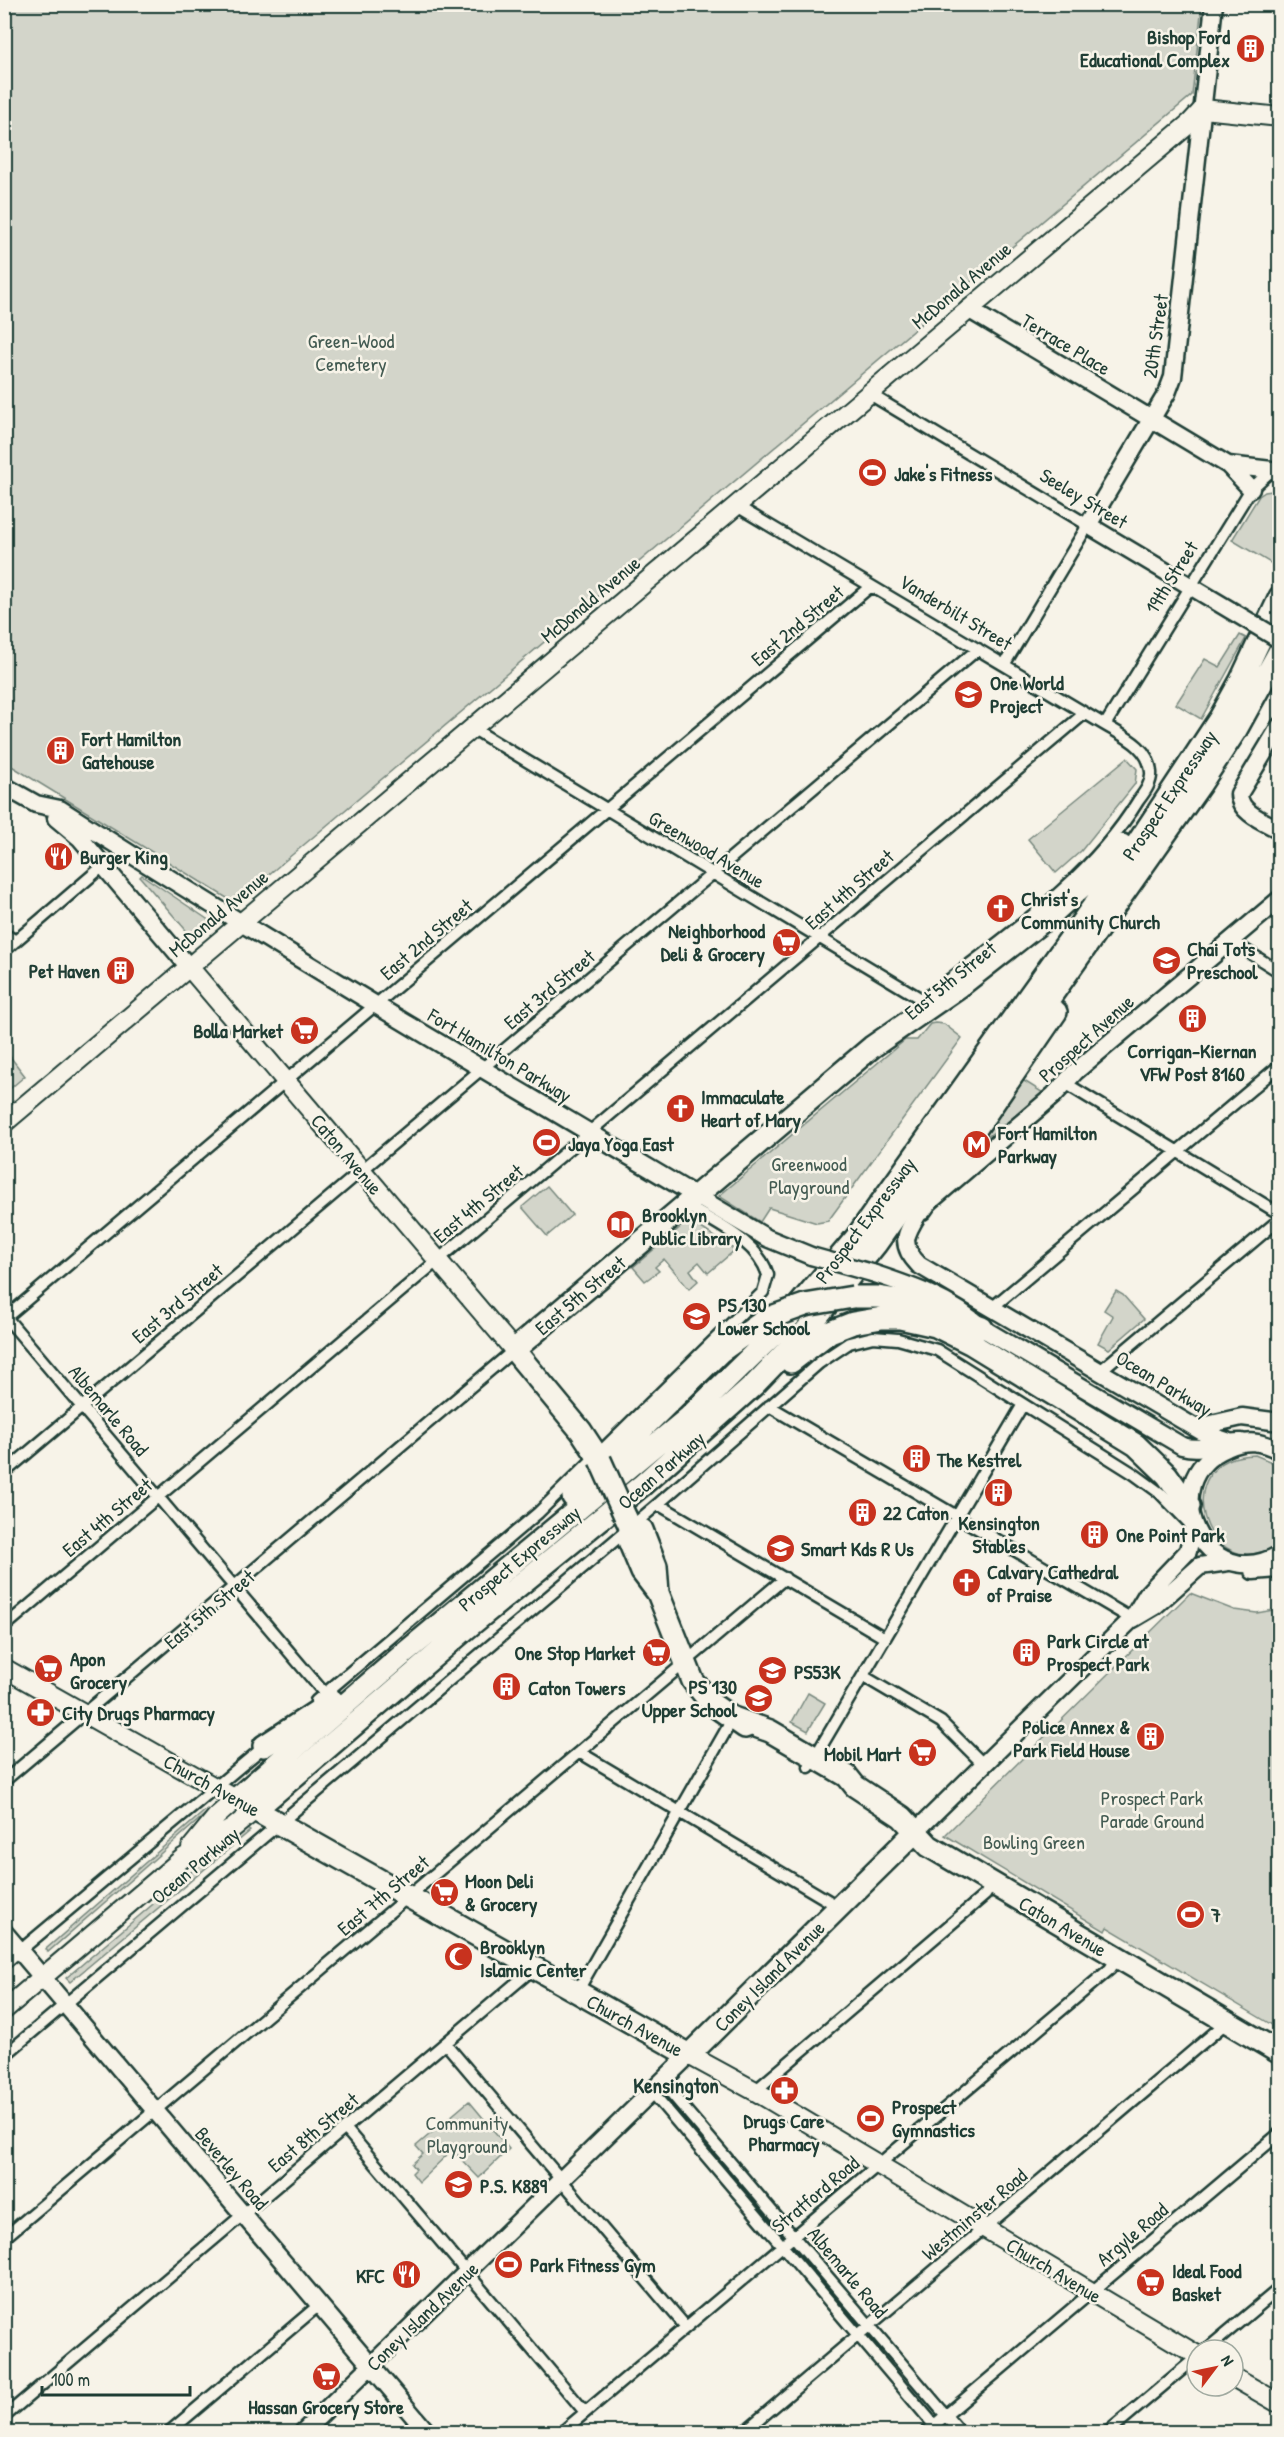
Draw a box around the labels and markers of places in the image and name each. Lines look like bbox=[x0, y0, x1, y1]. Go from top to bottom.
place label: Bishop Ford Educational Complex bbox=[1080, 23, 1230, 74]
building icon: Bishop Ford Educational Complex bbox=[1235, 32, 1267, 64]
sports icon: Jake's Fitness bbox=[857, 457, 889, 489]
place label: Jake's Fitness bbox=[894, 460, 993, 487]
place label: One World Project bbox=[990, 669, 1064, 719]
school or university icon: One World Project bbox=[953, 678, 985, 710]
place label: Fort Hamilton Gatehouse bbox=[81, 725, 181, 775]
building icon: Fort Hamilton Gatehouse bbox=[45, 734, 77, 766]
restaurant icon: Burger King bbox=[43, 840, 75, 872]
place label: Burger King bbox=[80, 843, 168, 871]
place label: Christ's Community Church bbox=[1021, 885, 1160, 936]
church icon: Christ's Community Church bbox=[984, 893, 1016, 925]
place label: Neighborhood Deli & Grocery bbox=[661, 917, 766, 968]
supermarket icon: Neighborhood Deli & Grocery bbox=[770, 926, 802, 958]
place label: Chai Tots Preschool bbox=[1187, 935, 1258, 985]
school or university icon: Chai Tots Preschool bbox=[1150, 944, 1182, 976]
building icon: Pet Haven bbox=[105, 954, 137, 986]
place label: Pet Haven bbox=[29, 957, 100, 984]
building icon: Corrigan-Kiernan VFW Post 8160 bbox=[1176, 1003, 1208, 1035]
supermarket icon: Bolla Market bbox=[288, 1014, 320, 1046]
place label: Bolla Market bbox=[193, 1017, 284, 1044]
place label: Corrigan-Kiernan VFW Post 8160 bbox=[1127, 1037, 1257, 1087]
place label: Immaculate Heart of Mary bbox=[701, 1083, 802, 1134]
church icon: Immaculate Heart of Mary bbox=[664, 1092, 696, 1124]
place label: Fort Hamilton Parkway bbox=[997, 1119, 1097, 1170]
sports icon: Jaya Yoga East bbox=[531, 1127, 563, 1159]
metro station icon: Fort Hamilton Parkway bbox=[961, 1128, 993, 1160]
place label: Jaya Yoga East bbox=[568, 1130, 675, 1158]
place label: Brooklyn Public Library bbox=[642, 1201, 742, 1252]
library icon: Brooklyn Public Library bbox=[605, 1209, 637, 1241]
place label: PS 130 Lower School bbox=[718, 1291, 810, 1341]
school or university icon: PS 130 Lower School bbox=[681, 1300, 713, 1332]
building icon: The Kestrel bbox=[900, 1443, 932, 1475]
place label: The Kestrel bbox=[936, 1446, 1022, 1473]
building icon: Kensington Stables bbox=[983, 1476, 1015, 1508]
building icon: 22 Caton bbox=[846, 1496, 878, 1528]
place label: 22 Caton bbox=[883, 1499, 949, 1526]
place label: Kensington Stables bbox=[958, 1509, 1040, 1559]
building icon: One Point Park bbox=[1079, 1518, 1111, 1550]
place label: One Point Park bbox=[1116, 1521, 1226, 1548]
school or university icon: Smart Kds R Us bbox=[764, 1532, 796, 1564]
place label: Smart Kds R Us bbox=[801, 1535, 914, 1562]
place label: Calvary Cathedral of Praise bbox=[987, 1558, 1119, 1608]
church icon: Calvary Cathedral of Praise bbox=[950, 1567, 982, 1599]
place label: Park Circle at Prospect Park bbox=[1047, 1627, 1150, 1678]
supermarket icon: One Stop Market bbox=[640, 1636, 672, 1668]
building icon: Park Circle at Prospect Park bbox=[1010, 1636, 1042, 1668]
place label: One Stop Market bbox=[514, 1639, 636, 1667]
place label: Apon Grocery bbox=[70, 1645, 128, 1696]
supermarket icon: Apon Grocery bbox=[33, 1653, 65, 1685]
school or university icon: PS53K bbox=[757, 1655, 789, 1687]
place label: PS53K bbox=[794, 1658, 841, 1685]
building icon: Caton Towers bbox=[491, 1671, 523, 1703]
place label: PS 130 Upper School bbox=[642, 1673, 738, 1724]
place label: Caton Towers bbox=[528, 1674, 626, 1701]
school or university icon: PS 130 Upper School bbox=[742, 1682, 774, 1714]
pharmacy icon: City Drugs Pharmacy bbox=[25, 1696, 57, 1728]
place label: City Drugs Pharmacy bbox=[62, 1699, 216, 1727]
place label: Police Annex & Park Field House bbox=[1013, 1713, 1130, 1763]
building icon: Police Annex & Park Field House bbox=[1135, 1721, 1167, 1753]
supermarket icon: Mobil Mart bbox=[906, 1737, 938, 1769]
place label: Mobil Mart bbox=[824, 1740, 902, 1767]
place label: Moon Deli & Grocery bbox=[465, 1867, 538, 1918]
supermarket icon: Moon Deli & Grocery bbox=[428, 1876, 460, 1908]
sports icon: 7 bbox=[1174, 1898, 1206, 1930]
place label: 7 bbox=[1210, 1901, 1221, 1928]
place label: Brooklyn Islamic Center bbox=[480, 1933, 587, 1983]
mosque icon: Brooklyn Islamic Center bbox=[443, 1941, 475, 1973]
pharmacy icon: Drugs Care Pharmacy bbox=[768, 2074, 800, 2106]
place label: Prospect Gymnastics bbox=[892, 2093, 975, 2144]
sports icon: Prospect Gymnastics bbox=[855, 2102, 887, 2134]
place label: Drugs Care Pharmacy bbox=[744, 2107, 824, 2158]
school or university icon: P.S. K889 bbox=[443, 2169, 475, 2201]
place label: P.S. K889 bbox=[480, 2172, 548, 2199]
sports icon: Park Fitness Gym bbox=[493, 2248, 525, 2280]
place label: Park Fitness Gym bbox=[530, 2251, 656, 2279]
place label: Ideal Food Basket bbox=[1172, 2257, 1242, 2307]
restaurant icon: KFC bbox=[390, 2259, 422, 2291]
place label: KFC bbox=[356, 2262, 385, 2289]
supermarket icon: Ideal Food Basket bbox=[1135, 2266, 1167, 2298]
supermarket icon: Hassan Grocery Store bbox=[310, 2360, 342, 2392]
place label: Hassan Grocery Store bbox=[248, 2393, 404, 2421]

